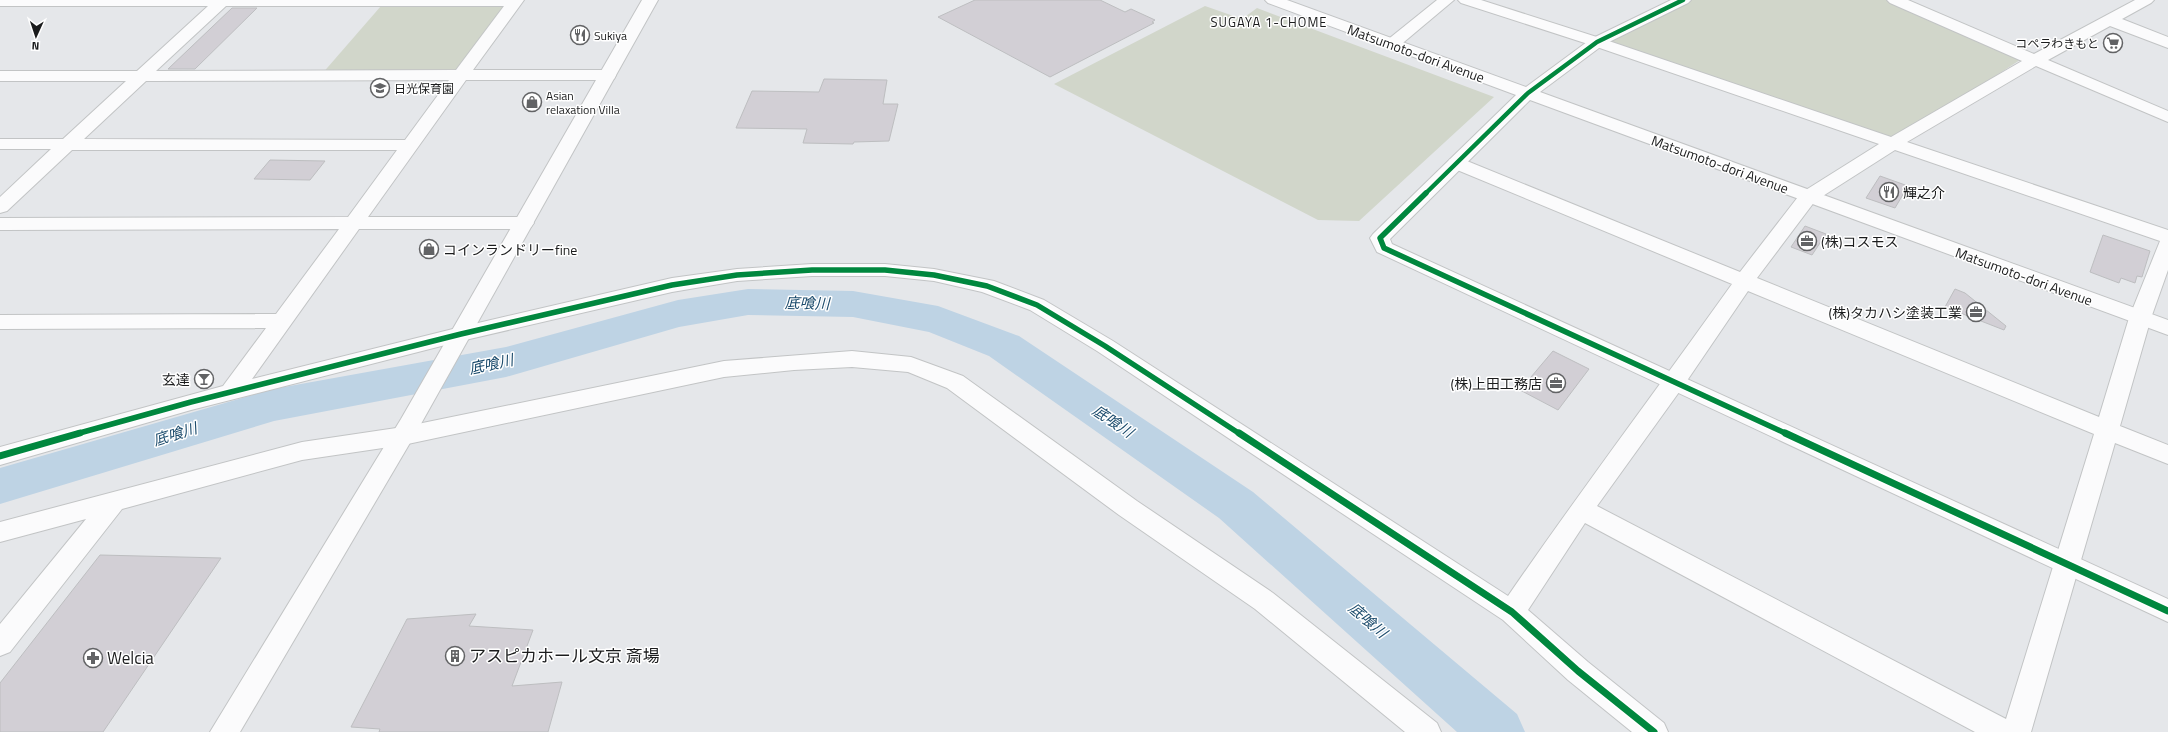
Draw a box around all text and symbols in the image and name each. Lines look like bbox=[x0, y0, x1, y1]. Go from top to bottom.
district label: SUGAYA 1-CHOME bbox=[1210, 12, 1328, 32]
north arrow bbox=[16, 16, 56, 56]
street label: Matsumoto-dori Avenue bbox=[1344, 18, 1488, 88]
restaurant icon: Sukiya bbox=[569, 24, 591, 46]
place label: Sukiya bbox=[594, 26, 627, 45]
supermarket icon: コペラわきもと bbox=[2102, 32, 2124, 54]
place label: コペラわきもと bbox=[2015, 34, 2099, 53]
text: N bbox=[31, 38, 40, 54]
school or university icon: 日光保育園 bbox=[369, 77, 391, 99]
place label: 日光保育園 bbox=[394, 79, 454, 98]
place label: Asian relaxation Villa bbox=[546, 86, 620, 119]
shop icon: Asian relaxation Villa bbox=[521, 91, 543, 113]
street label: Matsumoto-dori Avenue bbox=[1648, 129, 1792, 199]
restaurant icon: 輝之介 bbox=[1878, 181, 1900, 203]
place label: 輝之介 bbox=[1903, 182, 1945, 203]
office icon: (株)コスモス bbox=[1796, 230, 1818, 252]
place label: (株)コスモス bbox=[1821, 231, 1898, 252]
shop icon: コインランドリーfine bbox=[418, 238, 440, 260]
place label: コインランドリーfine bbox=[443, 239, 577, 260]
street label: Matsumoto-dori Avenue bbox=[1952, 241, 2096, 311]
water label: 底喰川 bbox=[784, 291, 832, 315]
office icon: (株)タカハシ塗装工業 bbox=[1965, 301, 1987, 323]
place label: (株)タカハシ塗装工業 bbox=[1829, 302, 1962, 323]
water label: 底喰川 bbox=[467, 348, 517, 380]
bar icon: 玄達 bbox=[193, 368, 215, 390]
place label: 玄達 bbox=[162, 369, 190, 390]
office icon: (株)上田工務店 bbox=[1545, 372, 1567, 394]
place label: (株)上田工務店 bbox=[1451, 373, 1542, 394]
water label: 底喰川 bbox=[1088, 399, 1140, 444]
water label: 底喰川 bbox=[150, 416, 202, 452]
water label: 底喰川 bbox=[1343, 597, 1394, 645]
place label: アスピカホール文京 斎場 bbox=[469, 643, 660, 669]
place label: Welcia bbox=[107, 645, 154, 671]
building icon: アスピカホール文京 斎場 bbox=[444, 645, 466, 667]
pharmacy icon: Welcia bbox=[82, 647, 104, 669]

